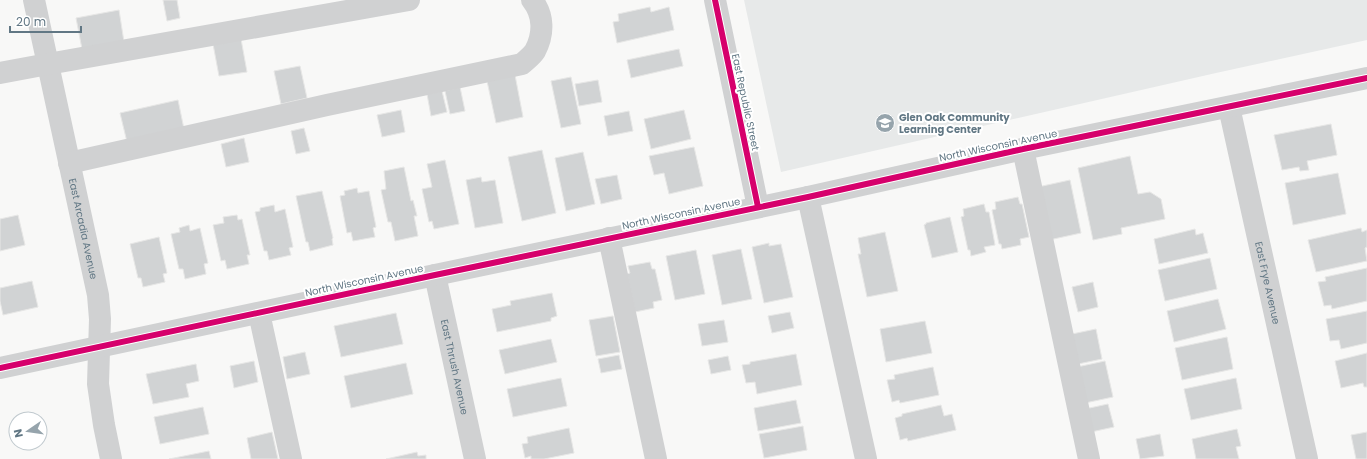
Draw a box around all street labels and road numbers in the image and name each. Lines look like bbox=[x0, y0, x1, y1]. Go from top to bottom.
street label: East Republic Street bbox=[728, 52, 763, 152]
street label: North Wisconsin Avenue bbox=[938, 126, 1059, 165]
street label: East Arcadia Avenue bbox=[65, 177, 101, 281]
street label: North Wisconsin Avenue bbox=[621, 194, 742, 233]
street label: East Frye Avenue bbox=[1251, 240, 1284, 326]
street label: North Wisconsin Avenue bbox=[304, 261, 425, 300]
street label: East Thrush Avenue bbox=[437, 318, 472, 416]

